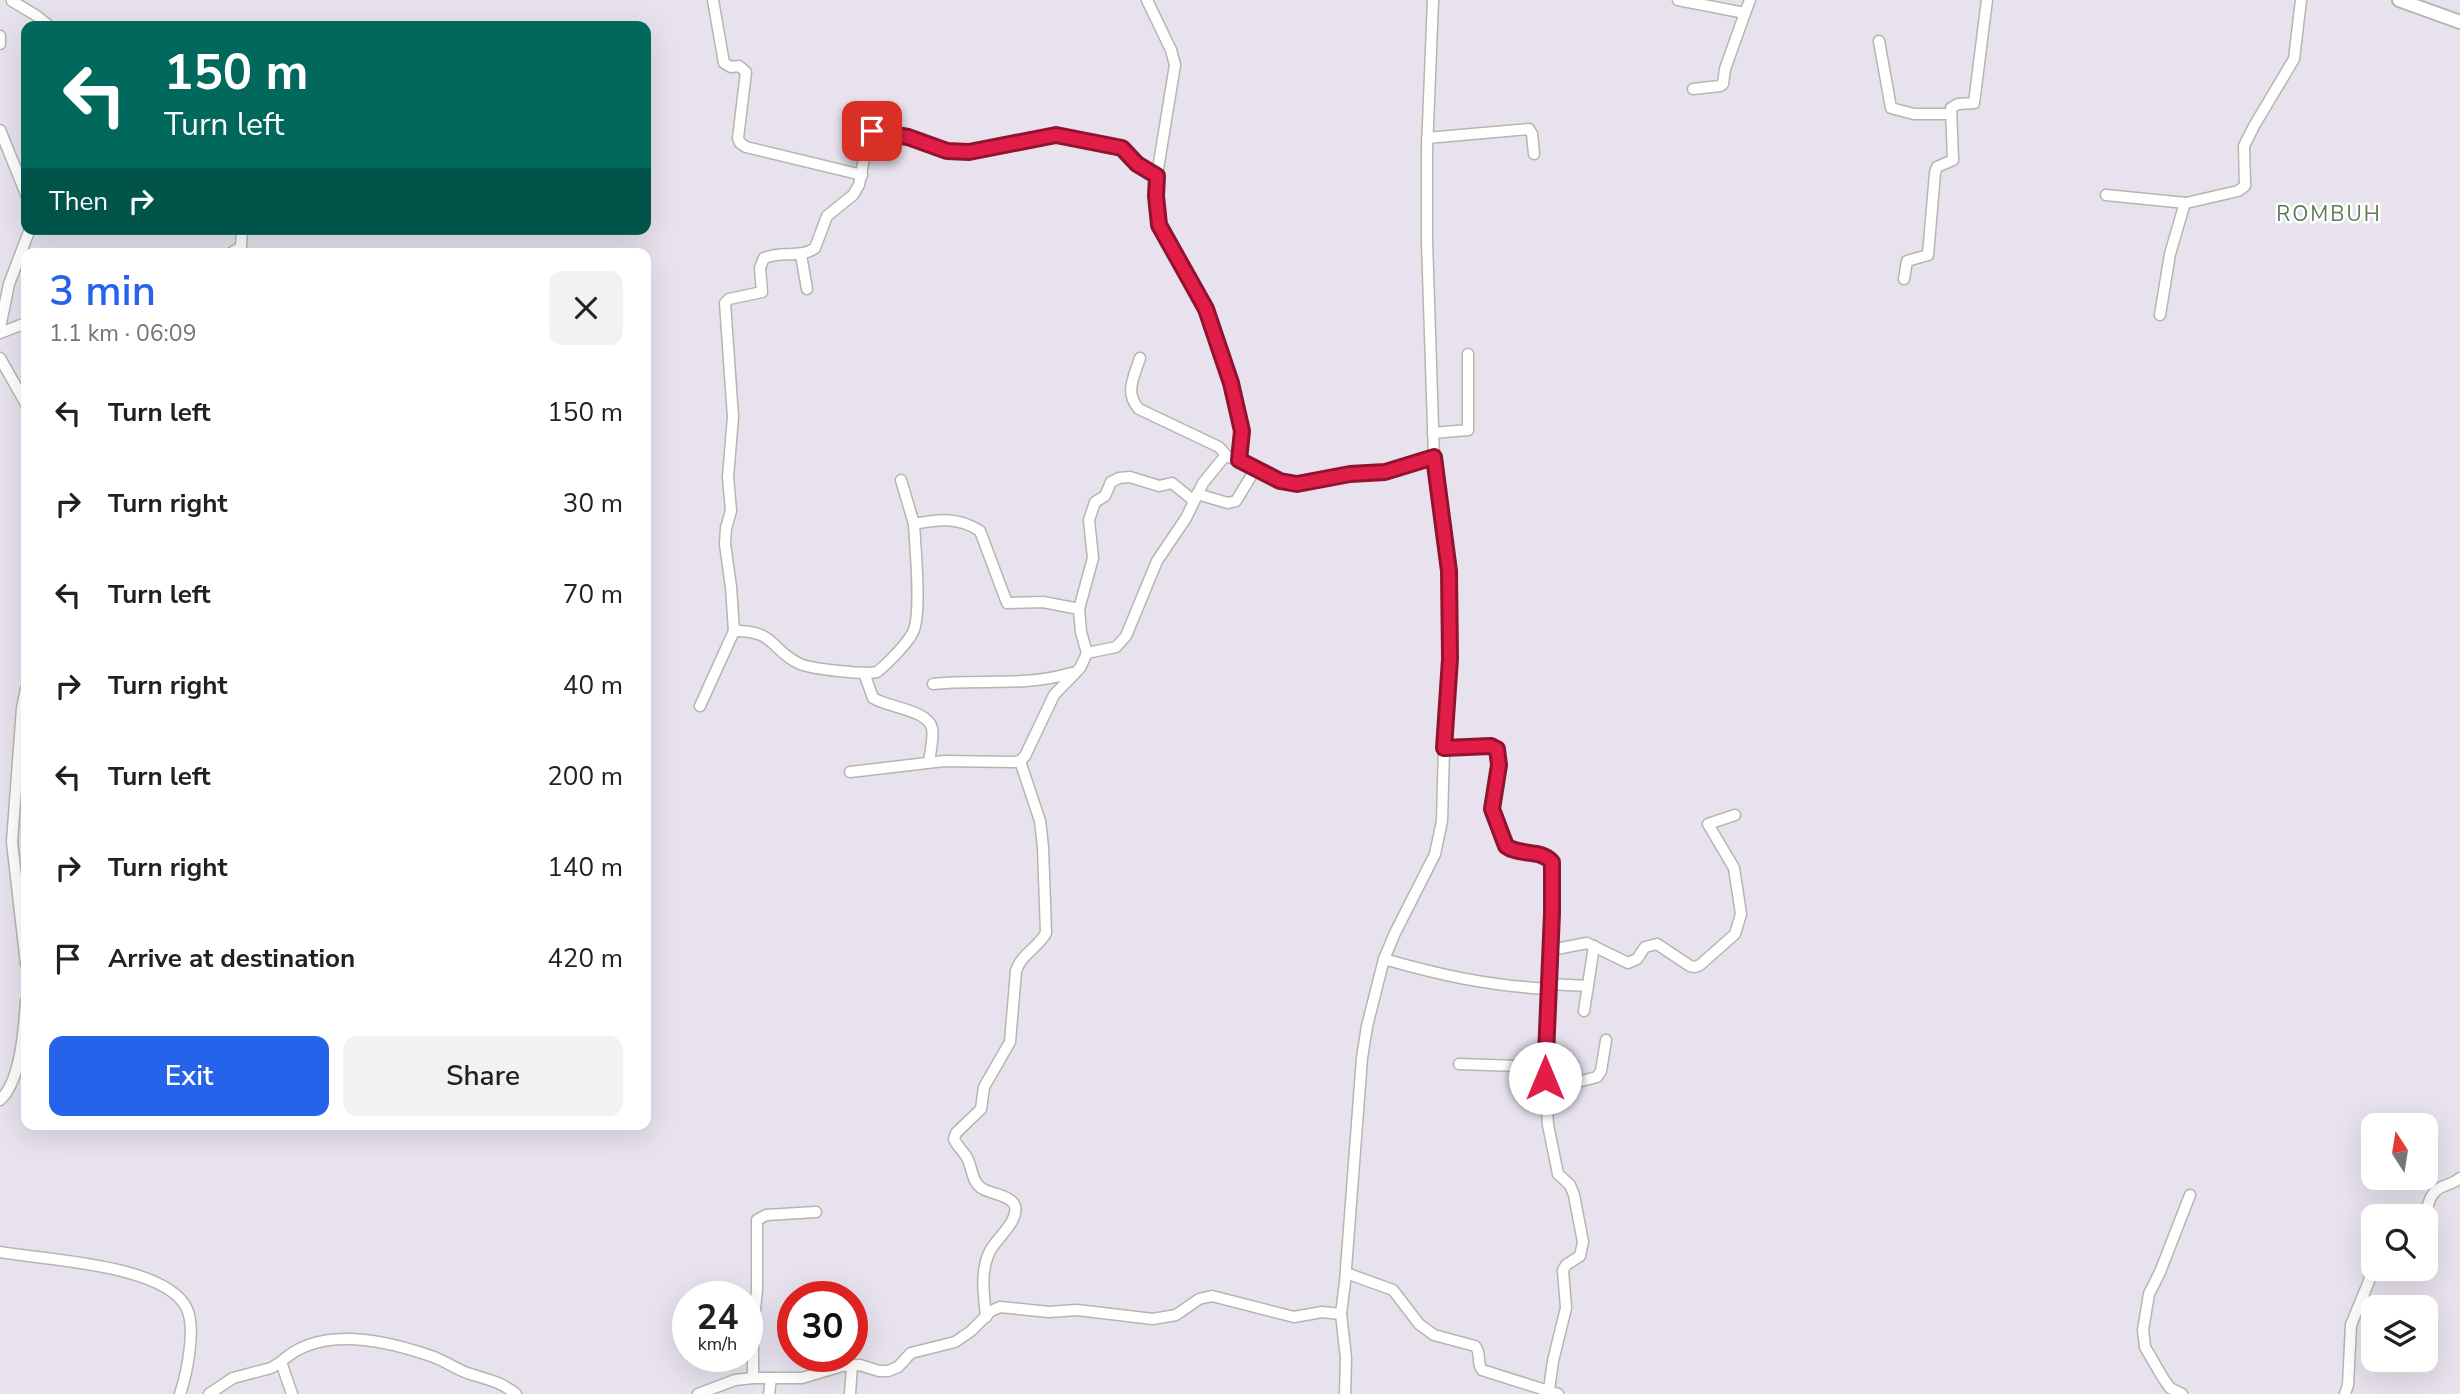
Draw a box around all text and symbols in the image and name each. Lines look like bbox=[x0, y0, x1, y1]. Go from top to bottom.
text: 150 m bbox=[164, 39, 308, 106]
icon: left bbox=[49, 49, 140, 140]
pin bbox=[842, 101, 902, 161]
text: Turn left bbox=[164, 103, 284, 146]
icon: arrive bbox=[853, 112, 891, 150]
icon: right bbox=[122, 182, 160, 220]
text: Then bbox=[49, 184, 108, 219]
district label: ROMBUH bbox=[2276, 200, 2382, 228]
text: 3 min bbox=[49, 263, 156, 320]
button: close bbox=[549, 271, 623, 345]
text: 1.1 km · 06:09 bbox=[49, 318, 196, 349]
icon: left bbox=[49, 394, 87, 432]
text: Turn left bbox=[108, 395, 211, 430]
text: 150 m bbox=[547, 395, 623, 430]
icon: right bbox=[49, 485, 87, 523]
text: Turn right bbox=[108, 486, 227, 521]
text: 30 m bbox=[563, 486, 623, 521]
icon: left bbox=[49, 576, 87, 614]
text: Turn left bbox=[108, 577, 211, 612]
text: 70 m bbox=[563, 577, 623, 612]
icon: right bbox=[49, 667, 87, 705]
text: Turn right bbox=[108, 668, 227, 703]
text: 40 m bbox=[563, 668, 623, 703]
icon: left bbox=[49, 758, 87, 796]
text: Turn left bbox=[108, 759, 211, 794]
text: 200 m bbox=[547, 759, 623, 794]
icon: right bbox=[49, 849, 87, 887]
text: Turn right bbox=[108, 850, 227, 885]
text: 140 m bbox=[547, 850, 623, 885]
icon: arrive bbox=[49, 940, 87, 978]
text: Arrive at destination bbox=[108, 941, 355, 976]
text: 420 m bbox=[547, 941, 623, 976]
button: Exit bbox=[49, 1036, 329, 1116]
button: Share bbox=[343, 1036, 623, 1116]
position arrow bbox=[1508, 1041, 1582, 1115]
north arrow bbox=[2361, 1113, 2438, 1190]
map controls bbox=[2361, 1113, 2438, 1372]
button: search bbox=[2361, 1204, 2438, 1281]
speed limit sign: 30 bbox=[777, 1281, 868, 1372]
text: 24 bbox=[696, 1294, 739, 1341]
button: layers bbox=[2361, 1295, 2438, 1372]
text: km/h bbox=[698, 1332, 737, 1356]

